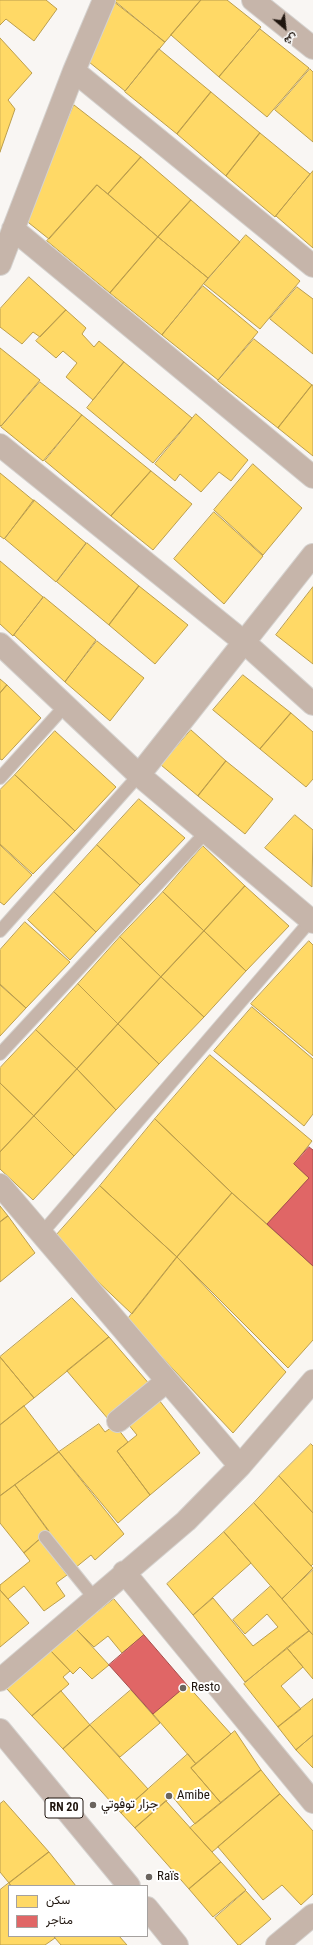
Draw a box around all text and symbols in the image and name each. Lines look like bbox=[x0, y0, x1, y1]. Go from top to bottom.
north arrow bbox=[265, 8, 305, 48]
text: ش bbox=[282, 30, 300, 48]
place label: Resto bbox=[191, 1680, 220, 1696]
marker: Resto bbox=[178, 1683, 188, 1693]
place label: Amibe bbox=[177, 1788, 210, 1804]
marker: Amibe bbox=[164, 1791, 174, 1801]
place label: جزار توفوتي bbox=[101, 1797, 158, 1813]
road number: RN 20 bbox=[45, 1798, 83, 1818]
marker: جزار توفوتي bbox=[88, 1800, 98, 1810]
place label: Raïs bbox=[157, 1869, 179, 1885]
marker: Raïs bbox=[144, 1872, 154, 1882]
legend bbox=[8, 1885, 148, 1937]
text: سكن bbox=[46, 1893, 70, 1907]
text: متاجر bbox=[46, 1913, 73, 1927]

